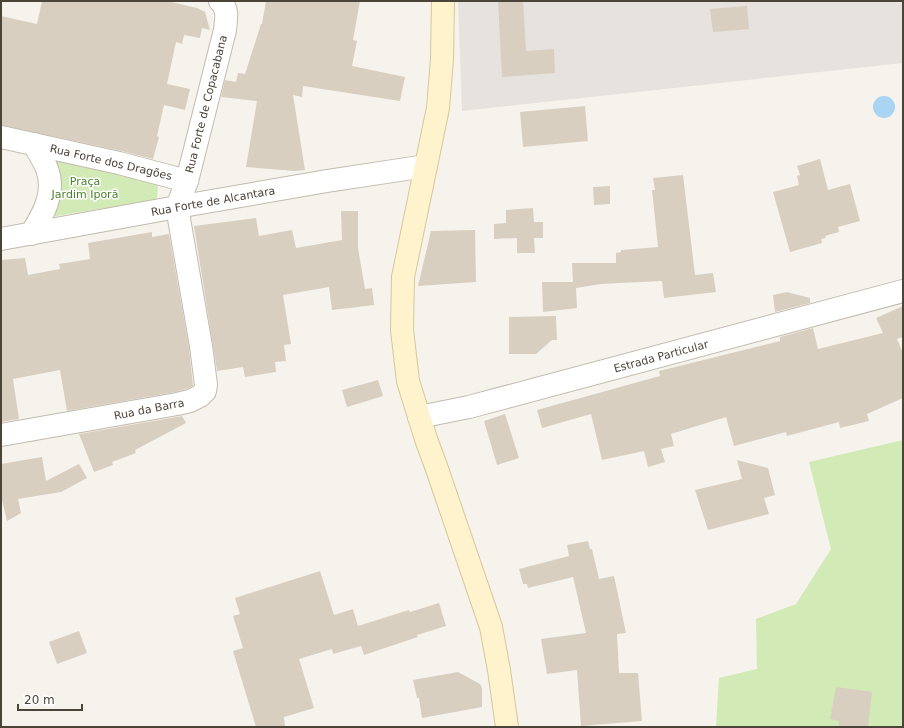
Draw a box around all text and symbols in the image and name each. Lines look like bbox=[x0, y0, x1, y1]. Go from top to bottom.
street label: Rua Forte de Copacabana bbox=[183, 34, 230, 174]
street label: Rua Forte dos Dragões bbox=[49, 142, 174, 183]
park label: Praça Jardim Iporã bbox=[51, 175, 118, 201]
street label: Rua Forte de Alcantara bbox=[150, 184, 276, 219]
street label: Estrada Particular bbox=[612, 337, 710, 375]
street label: Rua da Barra bbox=[113, 396, 185, 423]
scale bar bbox=[18, 686, 82, 712]
text: 20 m bbox=[24, 693, 55, 707]

